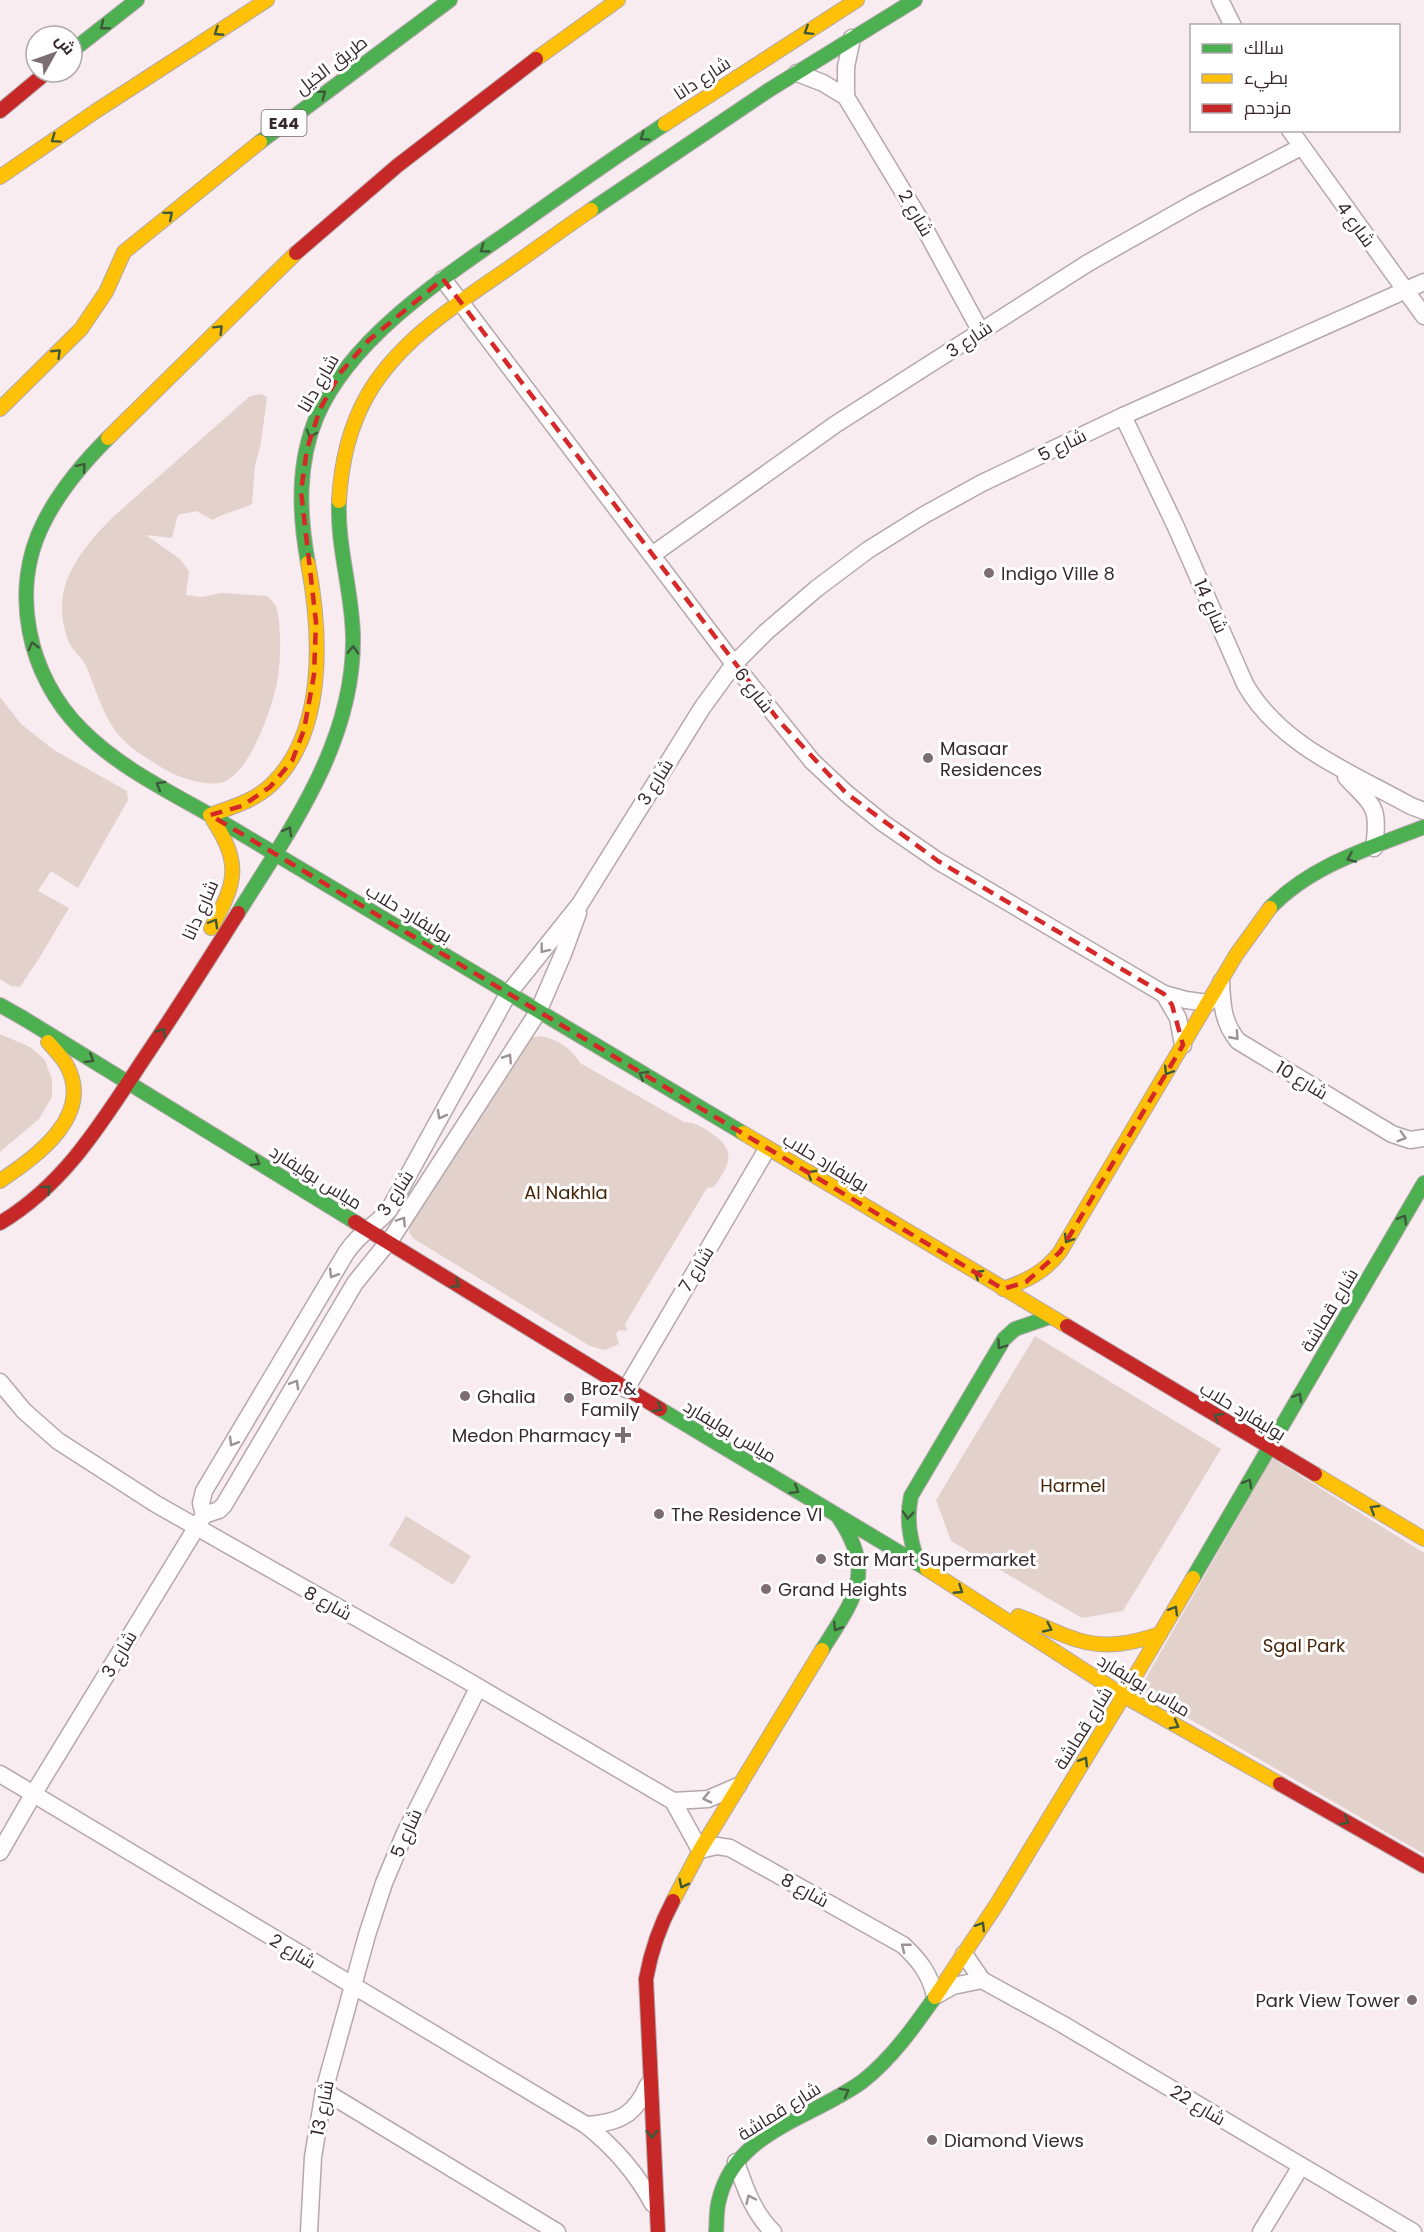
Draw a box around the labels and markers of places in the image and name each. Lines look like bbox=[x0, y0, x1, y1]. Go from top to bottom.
place label: Indigo Ville 8 bbox=[1001, 561, 1115, 586]
marker: Indigo Ville 8 bbox=[982, 566, 996, 580]
place label: Masaar Residences bbox=[940, 736, 1042, 782]
marker: Masaar Residences bbox=[921, 751, 935, 765]
place label: Broz & Family bbox=[581, 1376, 640, 1422]
place label: Ghalia bbox=[477, 1384, 536, 1409]
marker: Ghalia bbox=[458, 1389, 472, 1403]
marker: Broz & Family bbox=[562, 1391, 576, 1405]
place label: Medon Pharmacy bbox=[452, 1423, 611, 1448]
marker: Medon Pharmacy bbox=[616, 1428, 630, 1442]
place label: The Residence VI bbox=[671, 1502, 823, 1527]
marker: The Residence VI bbox=[652, 1507, 666, 1521]
place label: Star Mart Supermarket bbox=[833, 1547, 1036, 1572]
marker: Star Mart Supermarket bbox=[814, 1552, 828, 1566]
place label: Grand Heights bbox=[778, 1577, 907, 1602]
marker: Grand Heights bbox=[759, 1582, 773, 1596]
place label: Park View Tower bbox=[1255, 1988, 1400, 2013]
marker: Park View Tower bbox=[1405, 1993, 1419, 2007]
place label: Diamond Views bbox=[944, 2128, 1084, 2153]
marker: Diamond Views bbox=[925, 2133, 939, 2147]

